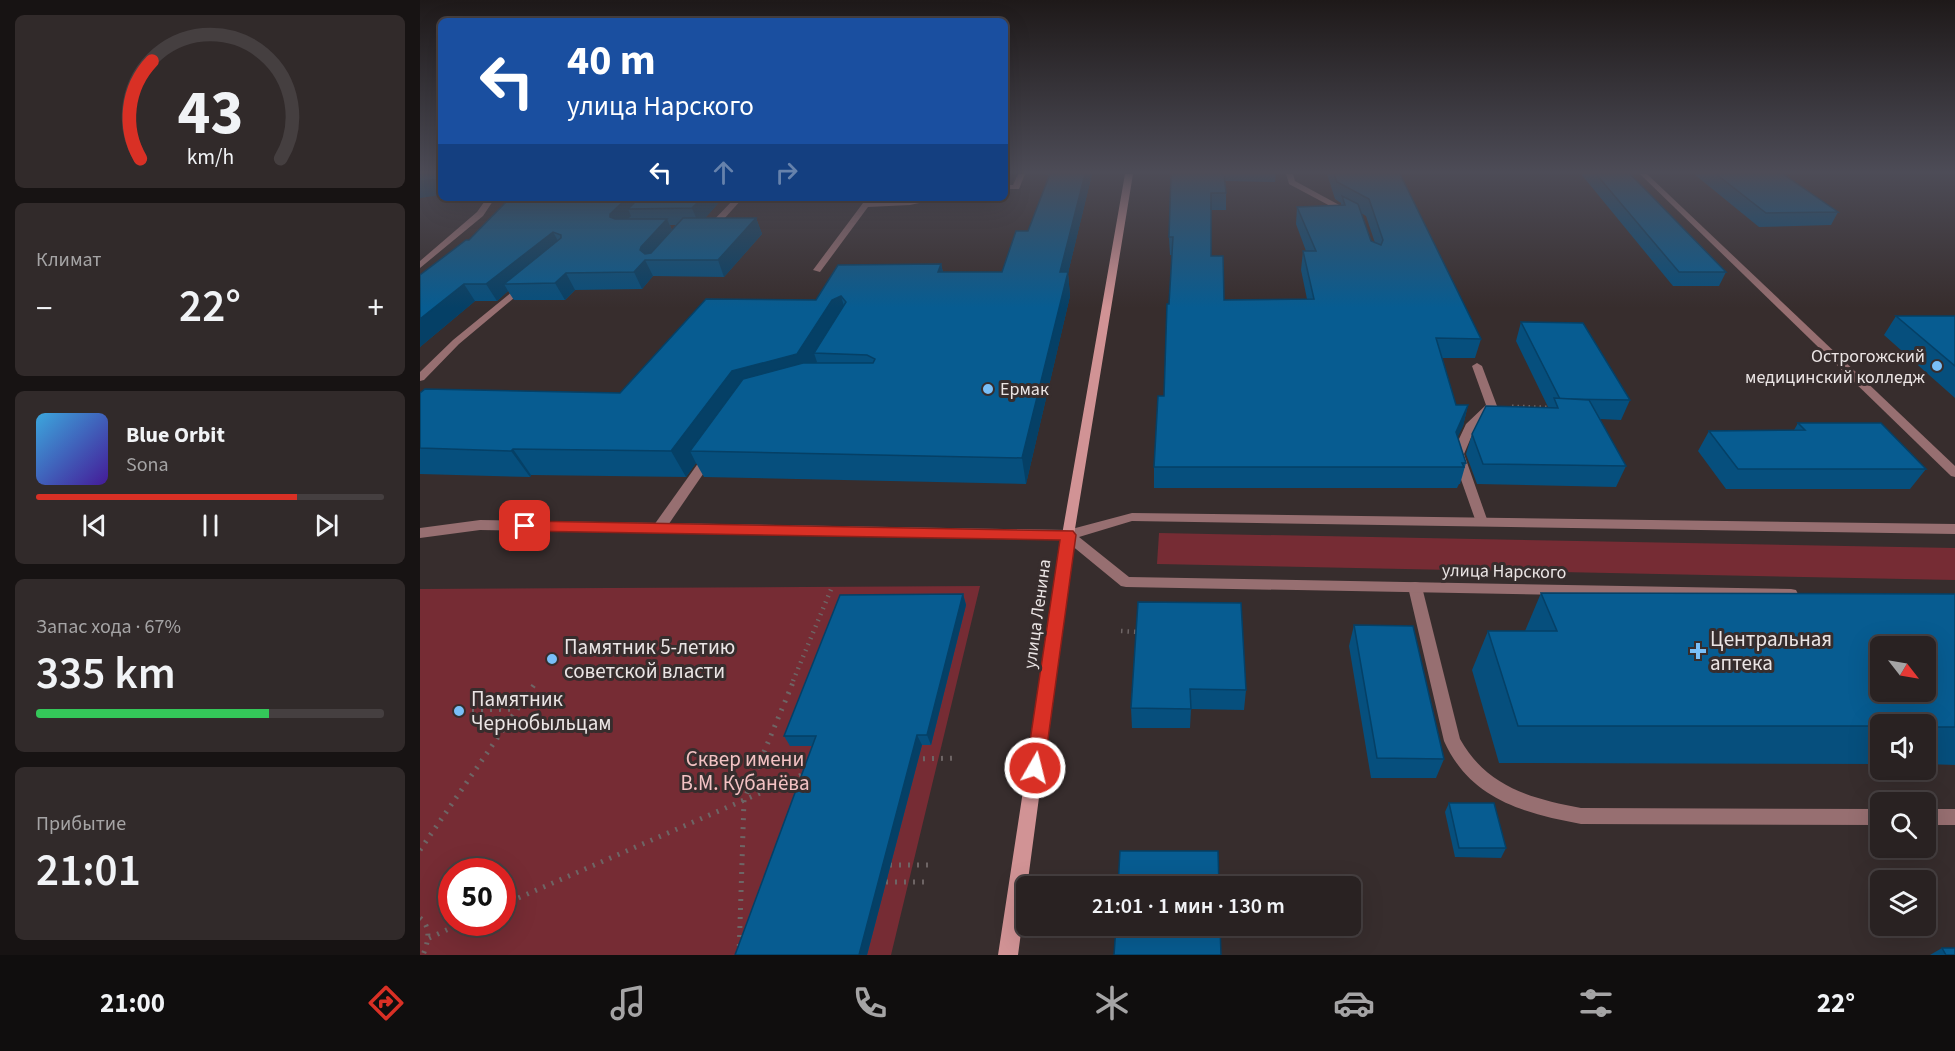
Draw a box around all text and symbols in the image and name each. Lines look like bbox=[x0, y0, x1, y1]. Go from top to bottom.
text: 40 m bbox=[567, 31, 656, 91]
icon: left bbox=[468, 42, 546, 120]
text: 43 bbox=[177, 69, 243, 158]
text: улица Нарского bbox=[567, 87, 754, 126]
text: km/h bbox=[186, 142, 234, 173]
icon: left bbox=[644, 156, 677, 189]
icon: ahead bbox=[707, 156, 740, 189]
icon: right bbox=[770, 156, 803, 189]
text: Климат bbox=[36, 246, 102, 274]
text: 22° bbox=[179, 275, 241, 339]
text: − bbox=[36, 285, 52, 332]
text: + bbox=[368, 285, 384, 332]
place label: Острогожский медицинский колледж bbox=[1745, 344, 1926, 390]
marker: Острогожский медицинский колледж bbox=[1930, 359, 1944, 373]
place label: Ермак bbox=[1000, 377, 1049, 402]
marker: Ермак bbox=[981, 382, 995, 396]
text: Blue Orbit bbox=[126, 419, 225, 451]
text: Sona bbox=[126, 451, 169, 479]
pin bbox=[499, 500, 550, 551]
icon: previous bbox=[78, 509, 111, 542]
icon: pause bbox=[194, 509, 227, 542]
icon: next bbox=[310, 509, 343, 542]
icon: arrive bbox=[508, 509, 541, 542]
street label: улица Ленина bbox=[1017, 558, 1058, 671]
street label: улица Нарского bbox=[1442, 558, 1566, 585]
text: Запас хода · 67% bbox=[36, 613, 181, 641]
place label: Центральная аптека bbox=[1710, 624, 1832, 678]
place label: Памятник 5-летию советской власти bbox=[564, 632, 735, 686]
north arrow bbox=[1870, 636, 1936, 702]
map controls bbox=[1870, 636, 1936, 936]
text: 335 km bbox=[36, 642, 176, 706]
marker: Центральная аптека bbox=[1691, 644, 1705, 658]
marker: Памятник 5-летию советской власти bbox=[545, 652, 559, 666]
place label: Памятник Чернобыльцам bbox=[471, 684, 612, 738]
marker: Памятник Чернобыльцам bbox=[452, 704, 466, 718]
button: sound bbox=[1870, 714, 1936, 780]
position arrow bbox=[1003, 736, 1067, 800]
park label: Сквер имени В.М. Кубанёва bbox=[680, 744, 810, 798]
button: search bbox=[1870, 792, 1936, 858]
text: Прибытие bbox=[36, 810, 126, 838]
text: 21:01 bbox=[36, 839, 141, 903]
speed limit sign: 50 bbox=[438, 858, 516, 936]
button: layers bbox=[1870, 870, 1936, 936]
text: 21:01 · 1 мин · 130 m bbox=[1092, 890, 1285, 922]
icon: directions bbox=[365, 982, 407, 1024]
icon: music bbox=[607, 982, 649, 1024]
icon: phone bbox=[849, 982, 891, 1024]
icon: climate bbox=[1091, 982, 1133, 1024]
icon: car bbox=[1333, 982, 1375, 1024]
icon: filters bbox=[1575, 982, 1617, 1024]
text: 21:00 bbox=[100, 984, 165, 1023]
text: 22° bbox=[1817, 984, 1855, 1023]

